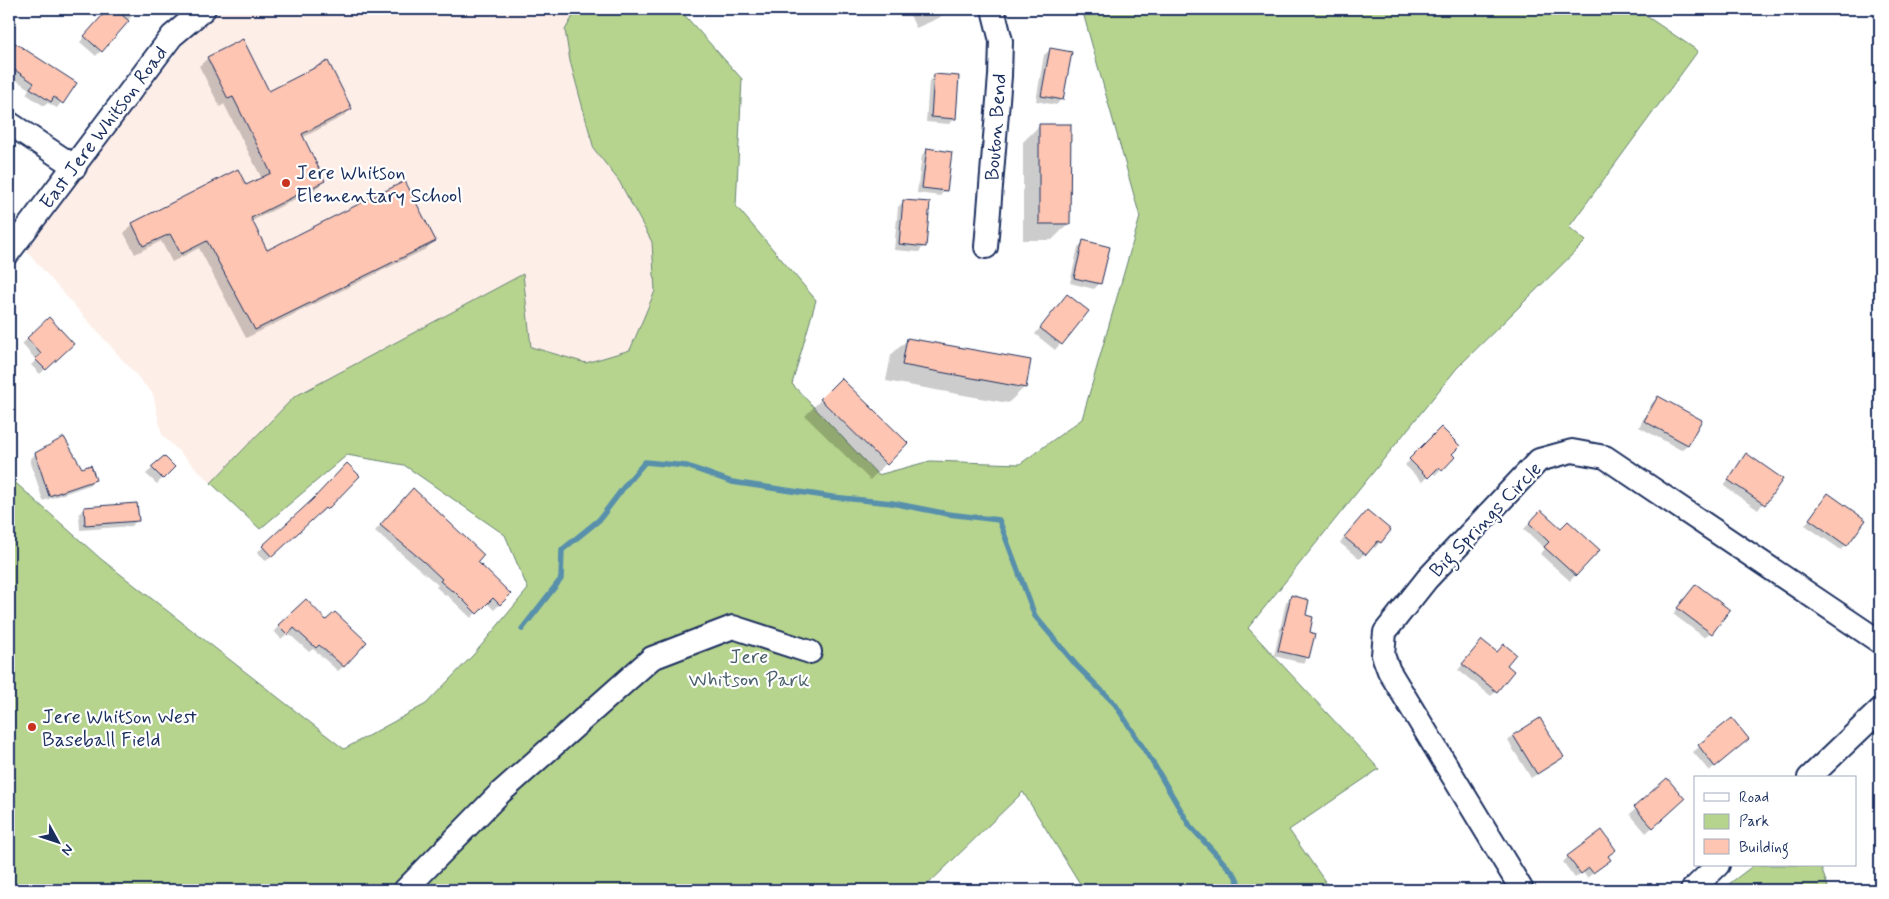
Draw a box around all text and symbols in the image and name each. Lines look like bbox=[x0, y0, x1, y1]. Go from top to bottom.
street label: East Jere Whitson Road bbox=[34, 41, 175, 215]
street label: Bouton Bend bbox=[979, 73, 1014, 182]
place label: Jere Whitson Elementary School bbox=[296, 160, 462, 210]
marker: Jere Whitson Elementary School bbox=[280, 177, 292, 189]
street label: Big Springs Circle bbox=[1424, 456, 1550, 585]
park label: Jere Whitson Park bbox=[688, 644, 810, 694]
place label: Jere Whitson West Baseball Field bbox=[42, 704, 197, 754]
marker: Jere Whitson West Baseball Field bbox=[26, 721, 38, 733]
legend bbox=[1694, 776, 1856, 866]
text: Road bbox=[1739, 788, 1769, 808]
text: Park bbox=[1739, 812, 1769, 832]
north arrow bbox=[32, 816, 82, 866]
text: Building bbox=[1739, 838, 1789, 859]
text: N bbox=[57, 840, 77, 859]

